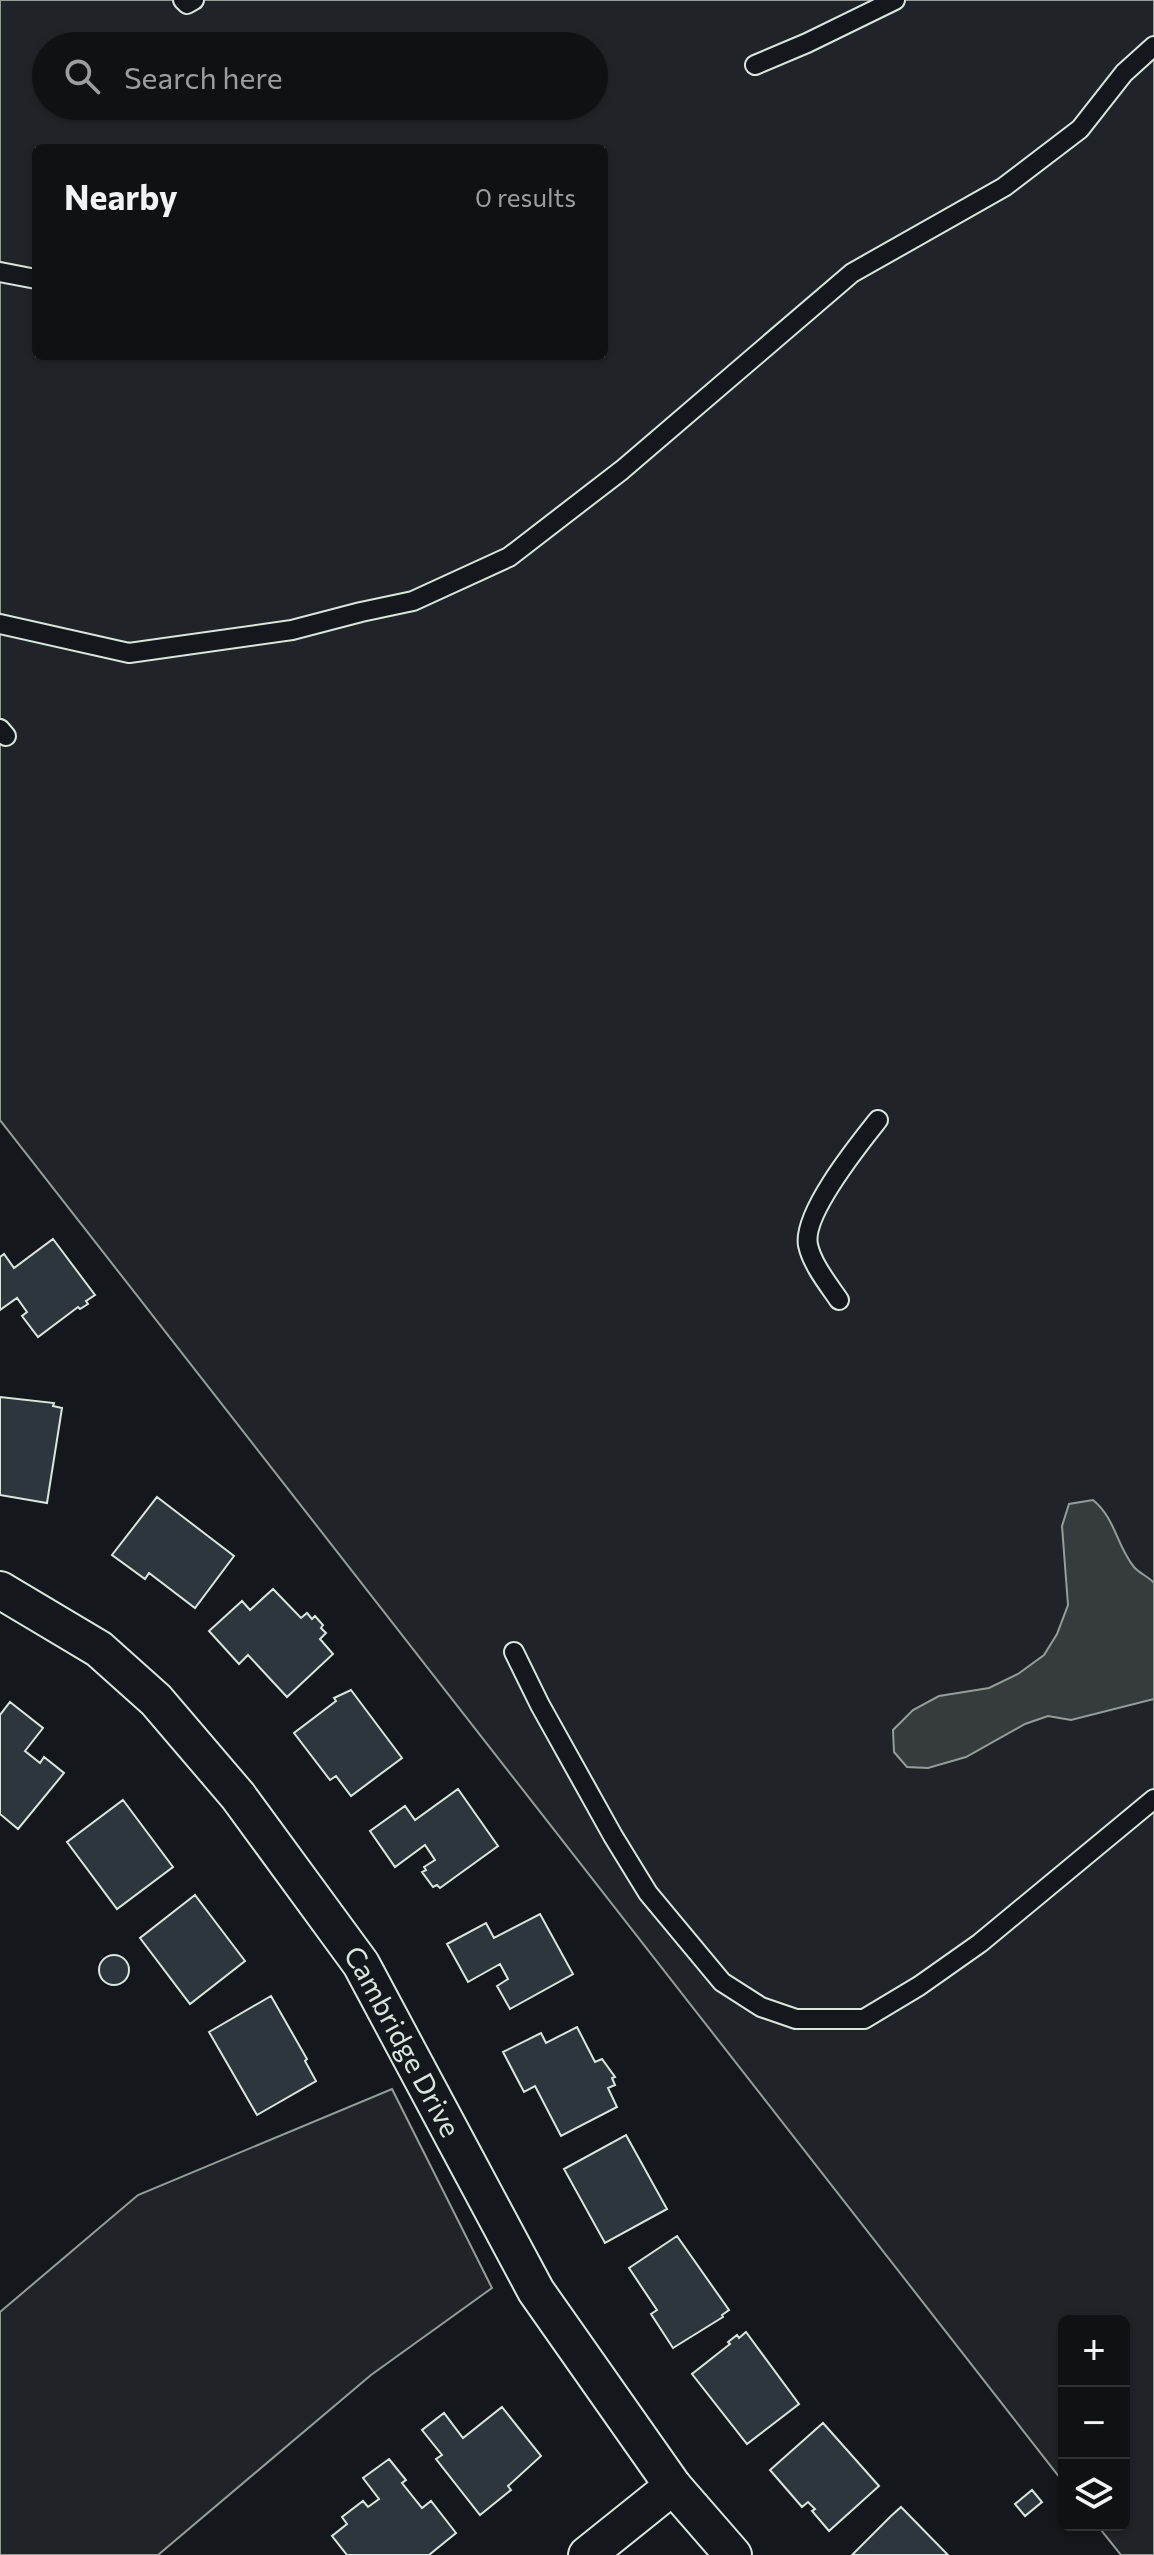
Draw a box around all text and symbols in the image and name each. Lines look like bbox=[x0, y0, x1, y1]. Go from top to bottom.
search box bbox=[32, 32, 608, 120]
icon: search bbox=[60, 54, 104, 98]
text: Search here bbox=[124, 58, 283, 95]
text: Nearby bbox=[64, 175, 178, 217]
text: 0 results bbox=[475, 181, 576, 212]
street label: Cambridge Drive bbox=[337, 1939, 468, 2142]
map controls bbox=[1058, 2315, 1130, 2531]
button: + bbox=[1058, 2315, 1130, 2387]
button: − bbox=[1058, 2387, 1130, 2459]
button: layers bbox=[1058, 2459, 1130, 2531]

